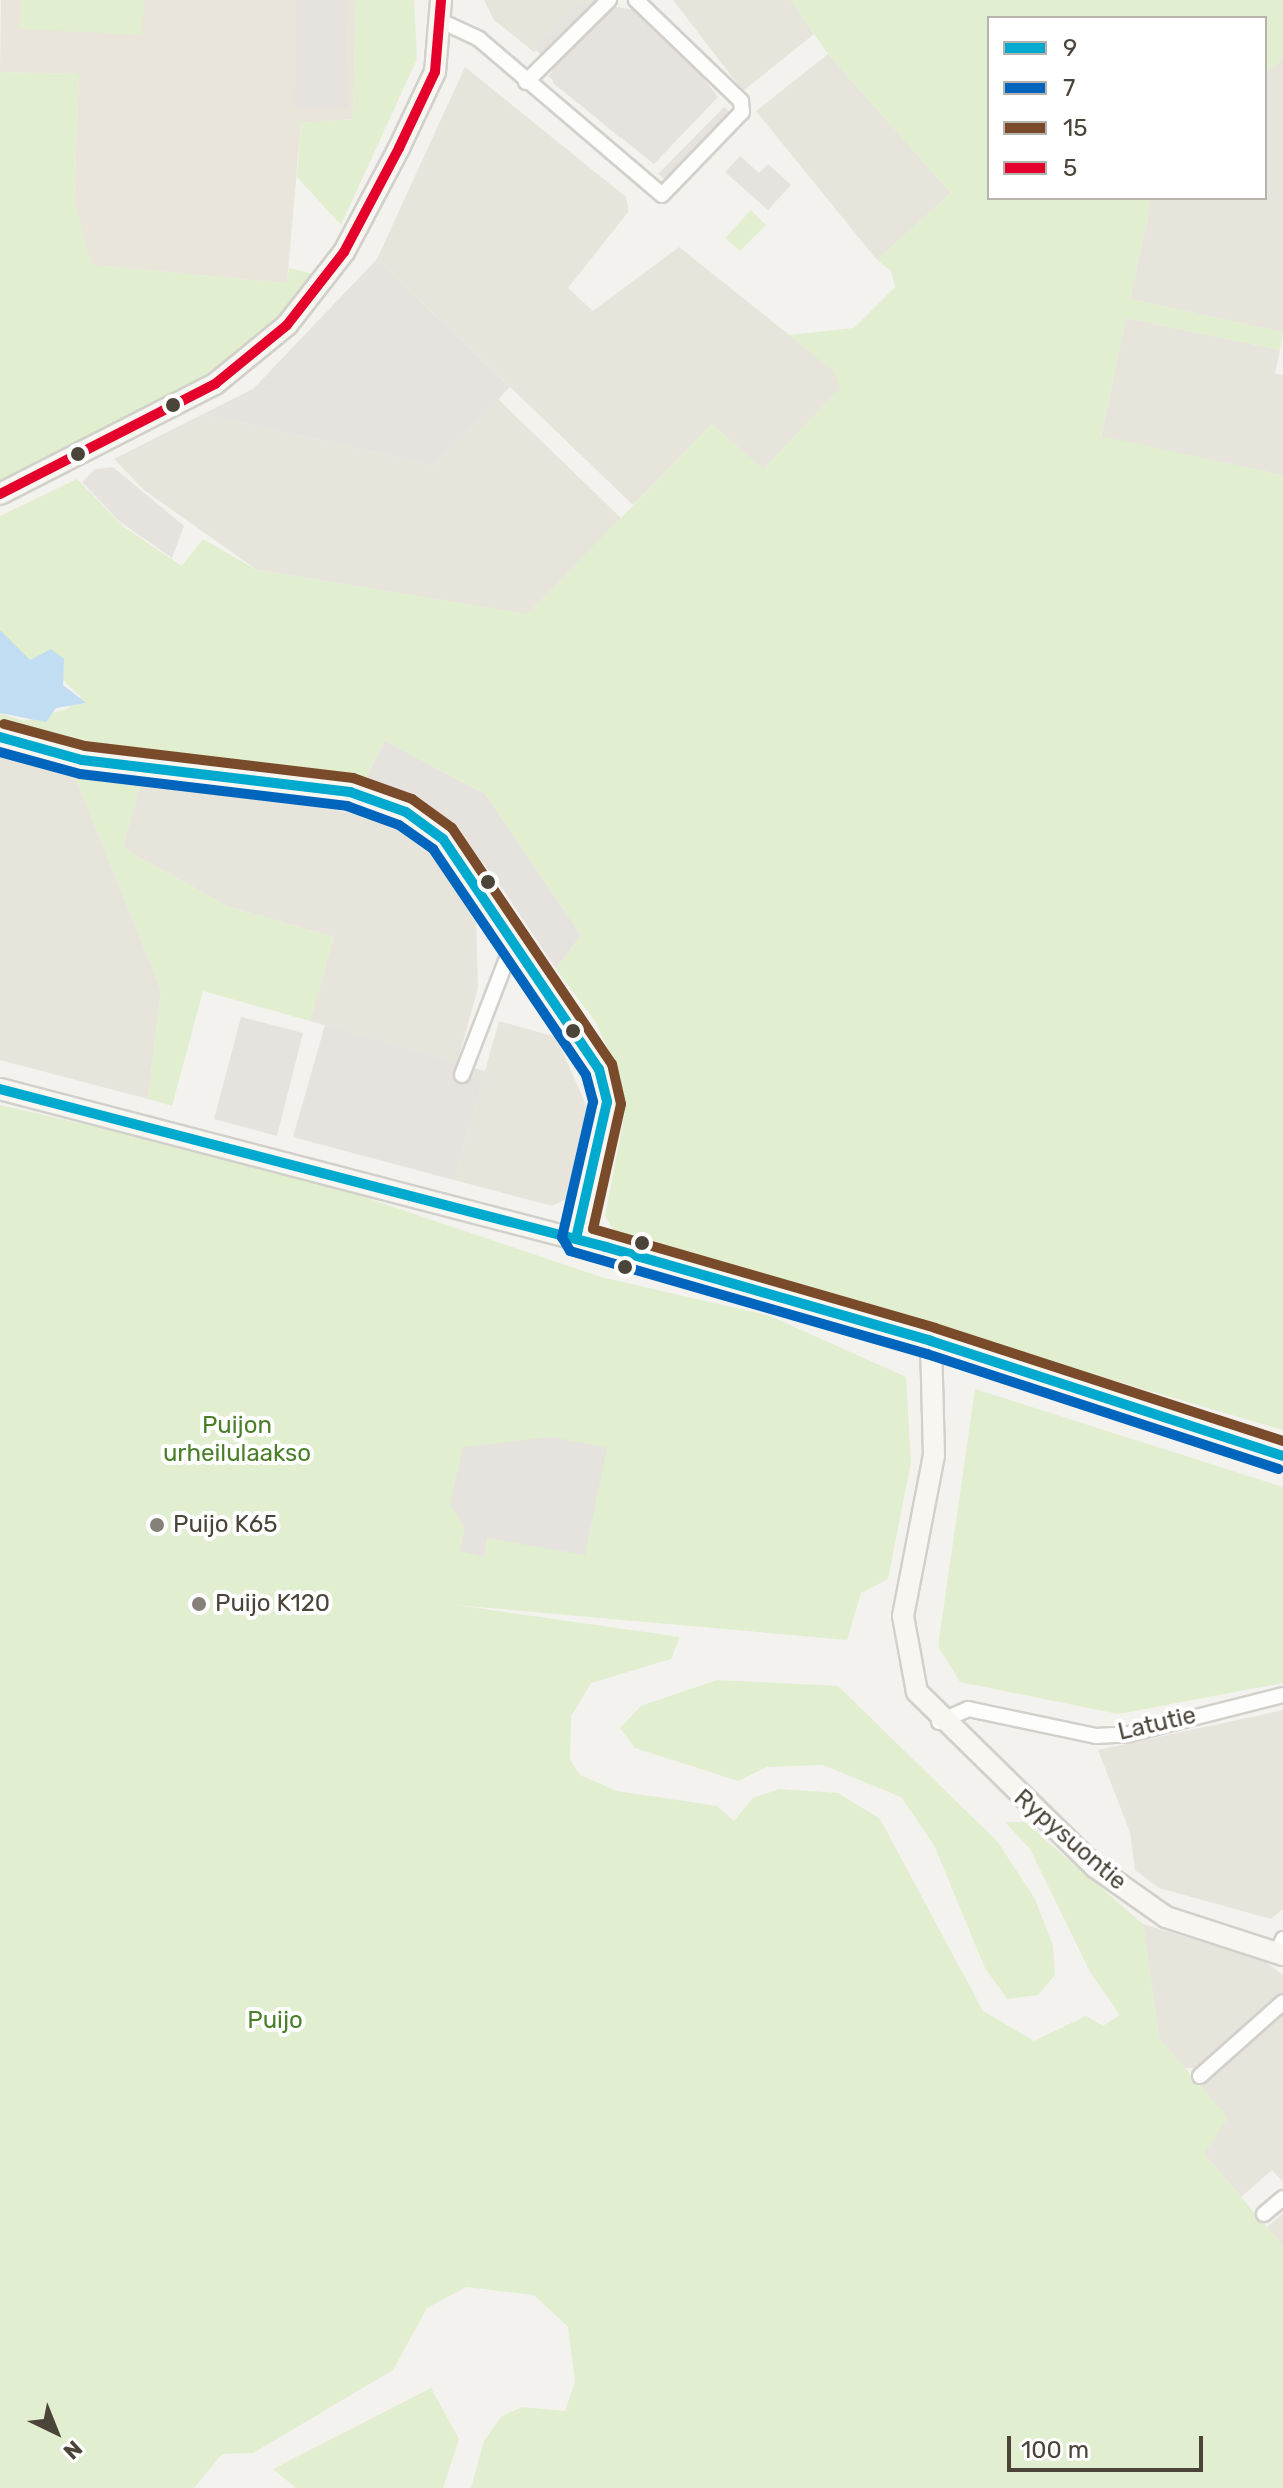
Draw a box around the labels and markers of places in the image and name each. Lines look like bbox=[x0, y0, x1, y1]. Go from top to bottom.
unlabelled marker bbox=[165, 397, 181, 413]
unlabelled marker bbox=[70, 446, 86, 462]
unlabelled marker bbox=[480, 874, 496, 890]
unlabelled marker bbox=[565, 1023, 581, 1039]
unlabelled marker bbox=[634, 1235, 650, 1251]
unlabelled marker bbox=[617, 1259, 633, 1275]
place label: Puijo K65 bbox=[173, 1511, 278, 1539]
marker: Puijo K65 bbox=[148, 1516, 166, 1534]
place label: Puijo K120 bbox=[215, 1590, 330, 1618]
marker: Puijo K120 bbox=[190, 1595, 208, 1613]

